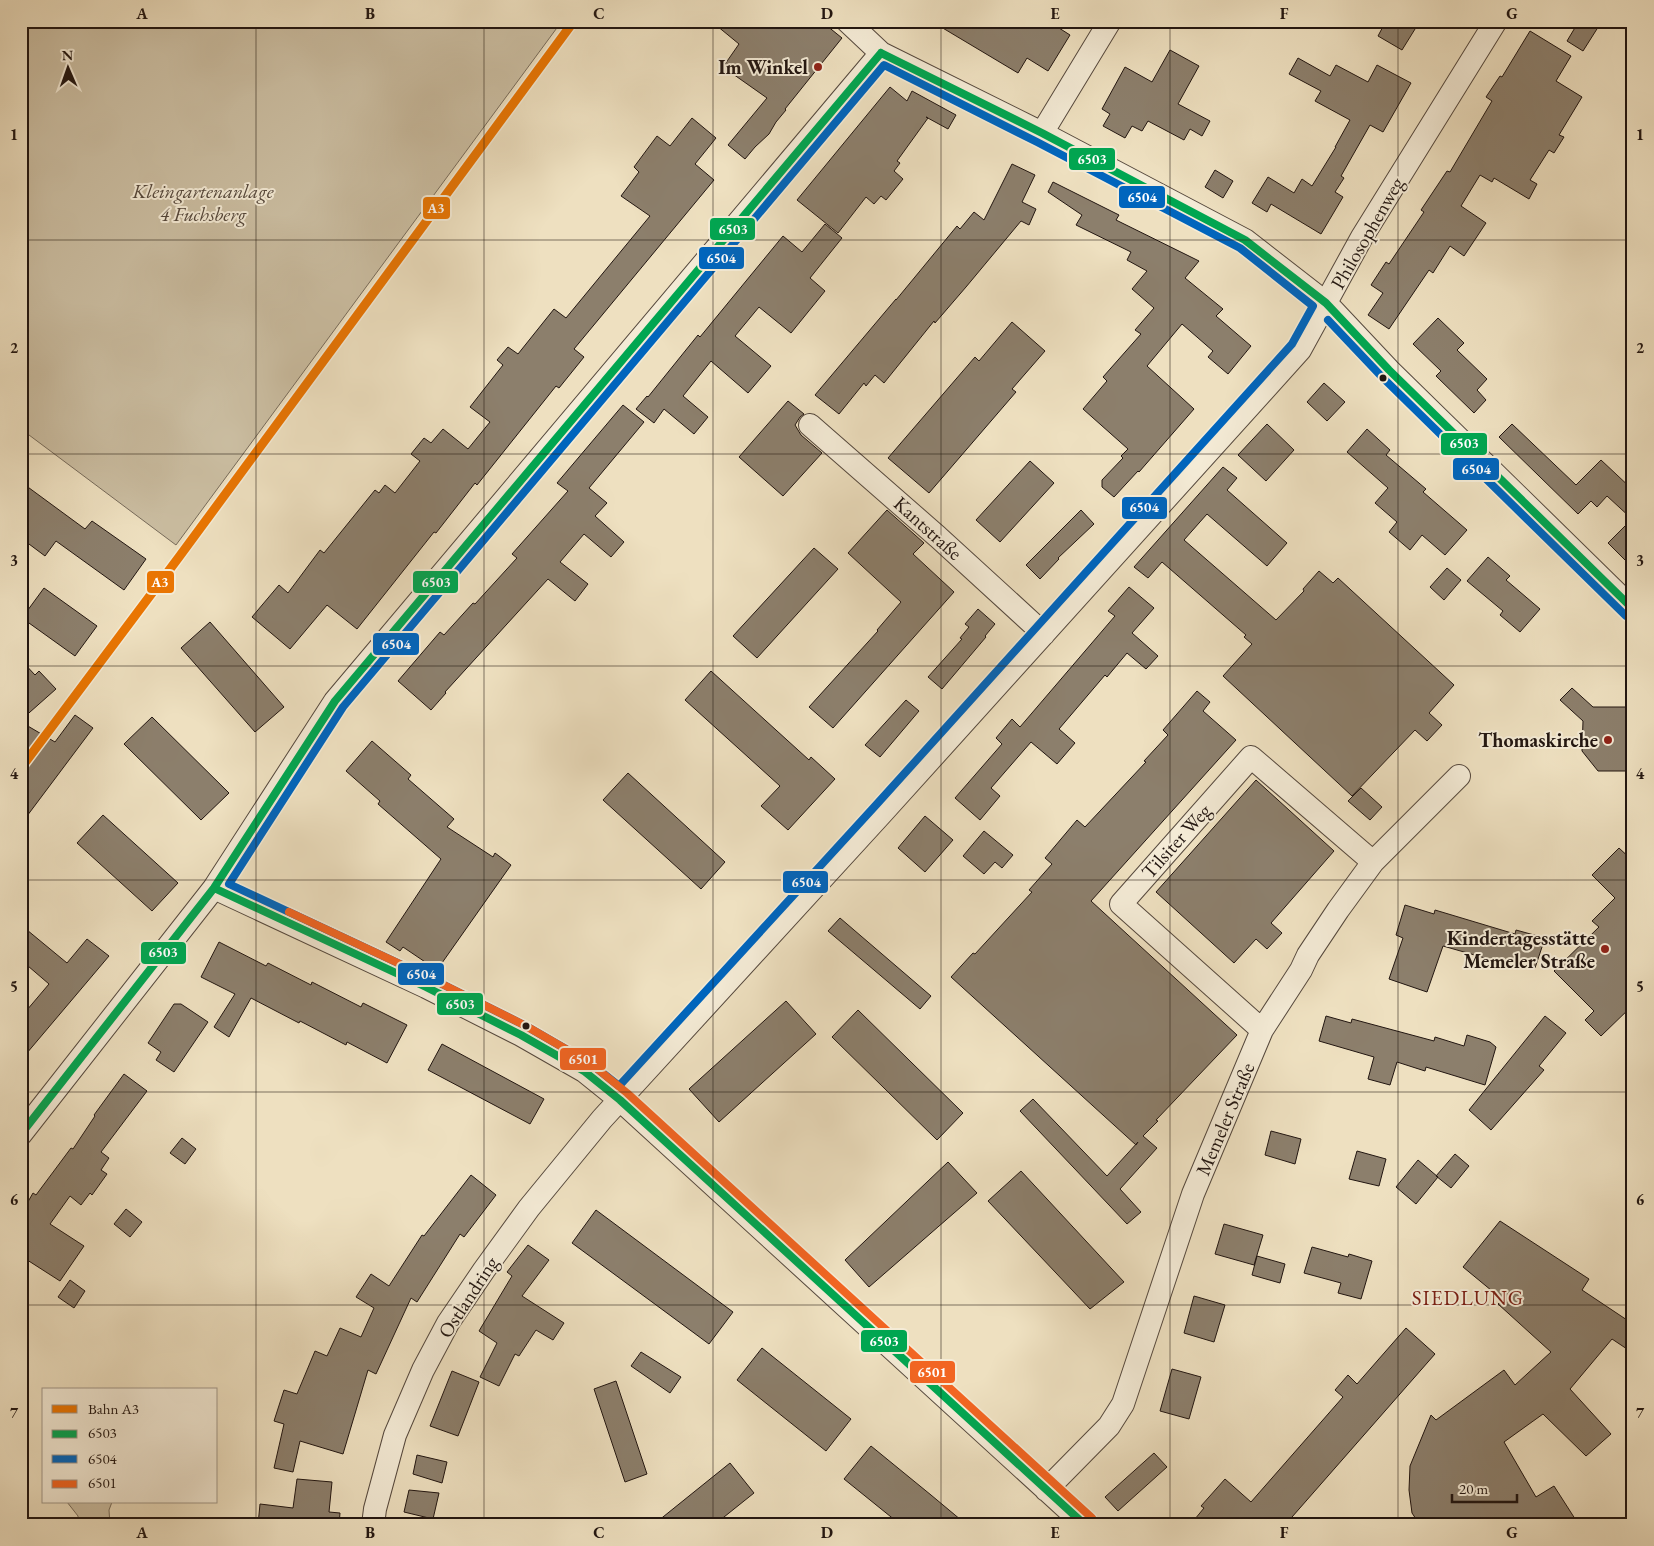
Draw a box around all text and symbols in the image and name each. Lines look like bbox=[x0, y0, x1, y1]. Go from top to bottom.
text: A bbox=[135, 3, 148, 24]
text: B bbox=[365, 3, 375, 24]
text: C bbox=[593, 3, 605, 24]
text: D bbox=[821, 3, 833, 24]
text: E bbox=[1050, 3, 1060, 24]
text: F bbox=[1280, 3, 1289, 24]
text: G bbox=[1506, 3, 1518, 24]
north arrow bbox=[42, 42, 92, 92]
text: N bbox=[62, 46, 74, 64]
place label: Im Winkel bbox=[718, 54, 808, 80]
marker: Im Winkel bbox=[812, 61, 824, 73]
text: 1 bbox=[10, 124, 18, 145]
text: 1 bbox=[1636, 124, 1644, 145]
line badge: 6503 bbox=[1068, 147, 1116, 171]
text: 6503 bbox=[1077, 150, 1107, 168]
street label: Philosophenweg bbox=[1324, 172, 1410, 294]
park label: Kleingartenanlage 4 Fuchsberg bbox=[132, 178, 274, 227]
line badge: 6504 bbox=[1118, 185, 1166, 209]
text: 6504 bbox=[1127, 188, 1157, 206]
line badge: A3 bbox=[422, 196, 451, 220]
text: A3 bbox=[426, 199, 445, 217]
line badge: 6503 bbox=[709, 217, 756, 241]
text: 6503 bbox=[718, 220, 748, 238]
line badge: 6504 bbox=[698, 246, 745, 270]
text: 6504 bbox=[706, 249, 736, 267]
text: 2 bbox=[10, 337, 19, 358]
text: 2 bbox=[1636, 337, 1645, 358]
unlabelled marker bbox=[1378, 373, 1388, 383]
line badge: 6503 bbox=[1440, 432, 1488, 456]
text: 6503 bbox=[1449, 434, 1479, 452]
line badge: 6504 bbox=[1452, 457, 1500, 481]
text: 6504 bbox=[1461, 460, 1491, 478]
street label: Kantstraße bbox=[888, 490, 968, 566]
line badge: 6504 bbox=[1121, 496, 1168, 520]
text: 6504 bbox=[1129, 498, 1159, 516]
text: 3 bbox=[10, 550, 18, 571]
text: 3 bbox=[1636, 550, 1644, 571]
line badge: A3 bbox=[146, 570, 175, 594]
line badge: 6503 bbox=[412, 570, 459, 594]
text: A3 bbox=[150, 573, 169, 591]
text: 6503 bbox=[421, 573, 451, 591]
line badge: 6504 bbox=[372, 632, 420, 656]
text: 6504 bbox=[381, 635, 411, 653]
place label: Thomaskirche bbox=[1478, 727, 1598, 753]
marker: Thomaskirche bbox=[1602, 734, 1614, 746]
text: 4 bbox=[10, 763, 19, 784]
text: 4 bbox=[1636, 763, 1645, 784]
street label: Tilsiter Weg bbox=[1136, 798, 1217, 884]
line badge: 6504 bbox=[782, 870, 829, 894]
text: 6504 bbox=[791, 873, 821, 891]
place label: Kindertagesstätte Memeler Straße bbox=[1447, 925, 1595, 974]
line badge: 6503 bbox=[140, 941, 187, 965]
text: 6503 bbox=[148, 943, 178, 961]
marker: Kindertagesstätte Memeler Straße bbox=[1599, 943, 1611, 955]
line badge: 6504 bbox=[397, 962, 445, 986]
text: 6504 bbox=[406, 965, 436, 983]
text: 5 bbox=[10, 976, 18, 997]
text: 5 bbox=[1636, 976, 1644, 997]
line badge: 6503 bbox=[436, 992, 484, 1016]
text: 6503 bbox=[445, 995, 475, 1013]
unlabelled marker bbox=[521, 1021, 531, 1031]
line badge: 6501 bbox=[559, 1047, 607, 1071]
text: 6501 bbox=[568, 1050, 598, 1068]
street label: Memeler Straße bbox=[1190, 1058, 1261, 1179]
text: 6 bbox=[10, 1189, 19, 1210]
text: 6 bbox=[1636, 1189, 1645, 1210]
street label: Ostlandring bbox=[432, 1251, 504, 1343]
district label: SIEDLUNG bbox=[1412, 1284, 1524, 1311]
line badge: 6503 bbox=[860, 1329, 908, 1353]
text: 6503 bbox=[869, 1332, 899, 1350]
line badge: 6501 bbox=[909, 1360, 956, 1384]
text: 6501 bbox=[917, 1363, 947, 1381]
legend bbox=[42, 1388, 218, 1504]
text: Bahn A3 bbox=[88, 1399, 139, 1418]
text: 7 bbox=[10, 1402, 19, 1423]
text: 7 bbox=[1636, 1402, 1645, 1423]
text: 6503 bbox=[88, 1423, 117, 1442]
text: 6504 bbox=[88, 1449, 118, 1468]
scale bar bbox=[1452, 1471, 1516, 1503]
text: 6501 bbox=[88, 1473, 117, 1492]
text: 20 m bbox=[1459, 1479, 1488, 1498]
text: A bbox=[135, 1522, 148, 1543]
text: B bbox=[365, 1522, 375, 1543]
text: C bbox=[593, 1522, 605, 1543]
text: D bbox=[821, 1522, 833, 1543]
text: E bbox=[1050, 1522, 1060, 1543]
text: F bbox=[1280, 1522, 1289, 1543]
text: G bbox=[1506, 1522, 1518, 1543]

